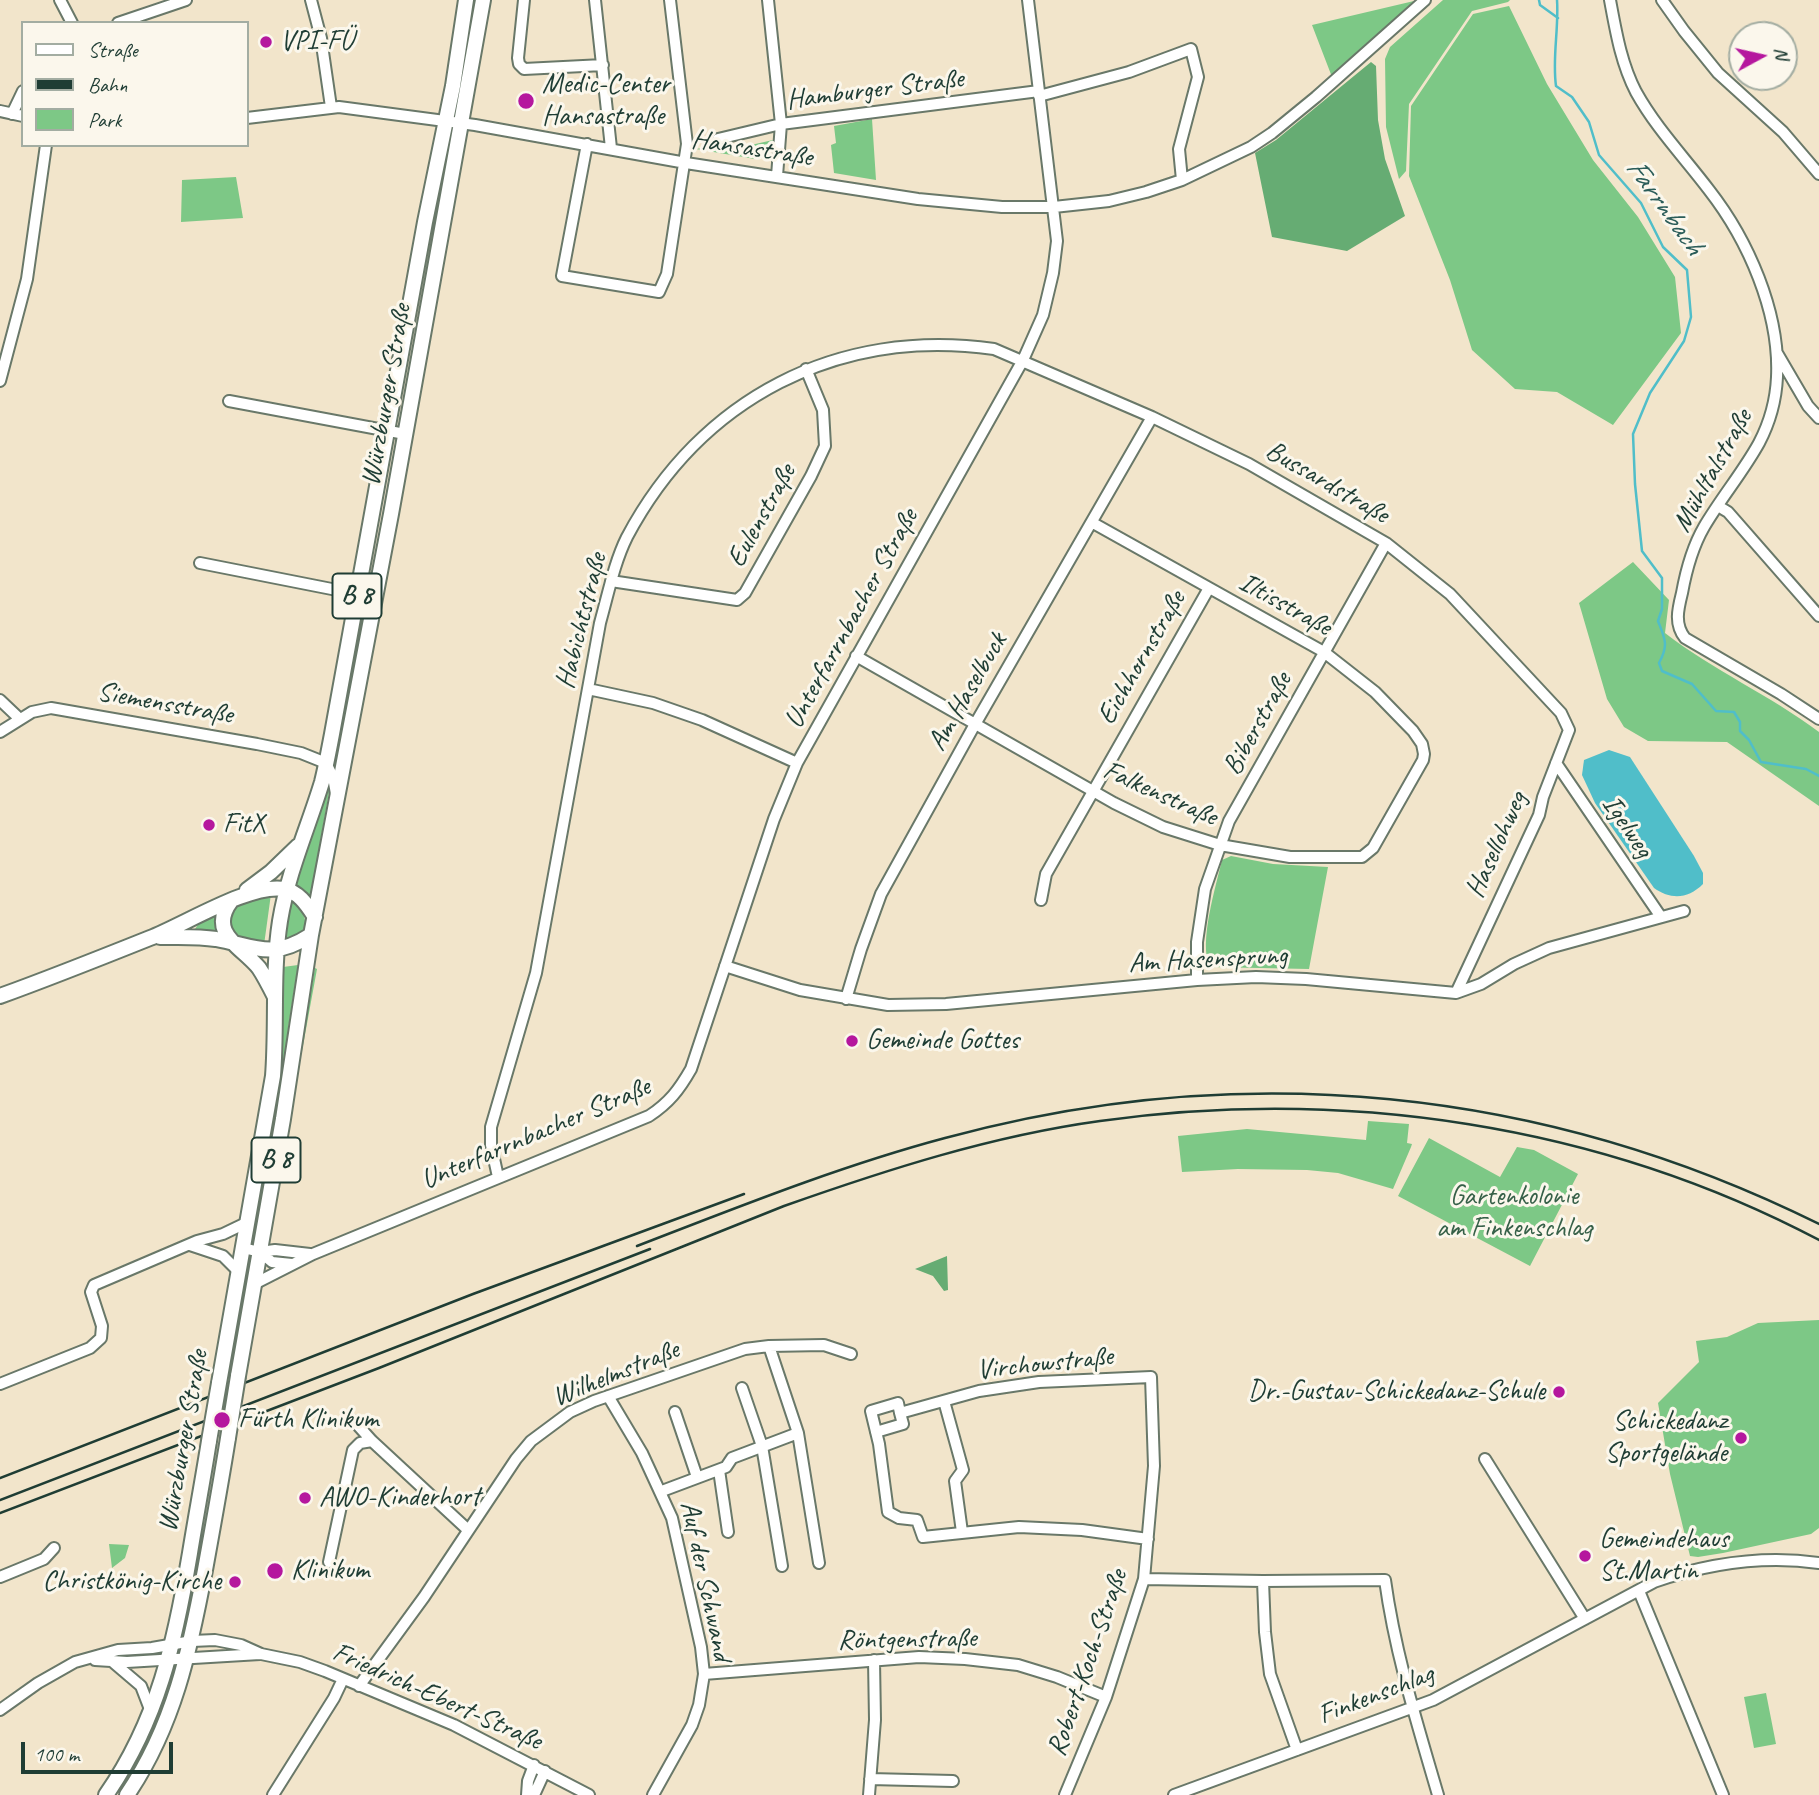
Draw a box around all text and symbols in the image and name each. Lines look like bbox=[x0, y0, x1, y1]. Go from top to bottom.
legend bbox=[21, 21, 248, 147]
north arrow bbox=[1728, 21, 1798, 91]
place label: VPI-FÜ bbox=[280, 25, 353, 59]
marker: VPI-FÜ bbox=[258, 34, 274, 50]
text: Straße bbox=[88, 37, 138, 63]
text: N bbox=[1769, 46, 1795, 61]
street label: Hamburger Straße bbox=[785, 62, 965, 118]
place label: Medic-Center Hansastraße bbox=[542, 68, 670, 134]
text: Bahn bbox=[88, 72, 127, 98]
marker: Medic-Center Hansastraße bbox=[516, 91, 536, 111]
text: Park bbox=[88, 107, 121, 133]
street label: Hansastraße bbox=[689, 123, 815, 175]
water label: Farrnbach bbox=[1617, 152, 1711, 262]
street label: Würzburger Straße bbox=[354, 302, 420, 488]
street label: Mühltalstraße bbox=[1666, 404, 1760, 538]
street label: Bussardstraße bbox=[1259, 434, 1395, 532]
street label: Eulenstraße bbox=[720, 459, 804, 573]
street label: Unterfarrnbacher Straße bbox=[778, 503, 926, 735]
street label: Habichtstraße bbox=[549, 550, 615, 692]
street label: Iltisstraße bbox=[1233, 566, 1337, 644]
road number: B 8 bbox=[332, 574, 382, 618]
street label: Eichhornstraße bbox=[1090, 585, 1194, 731]
street label: Am Haselbuck bbox=[921, 627, 1015, 757]
street label: Biberstraße bbox=[1216, 667, 1300, 781]
street label: Siemensstraße bbox=[95, 676, 235, 732]
street label: Falkenstraße bbox=[1098, 754, 1222, 834]
street label: Hasellohweg bbox=[1459, 787, 1535, 903]
street label: Igelweg bbox=[1594, 789, 1660, 865]
place label: FitX bbox=[223, 808, 265, 842]
marker: FitX bbox=[201, 817, 217, 833]
street label: Am Hasensprung bbox=[1128, 939, 1288, 981]
place label: Gemeinde Gottes bbox=[866, 1024, 1019, 1058]
marker: Gemeinde Gottes bbox=[844, 1033, 860, 1049]
street label: Unterfarrnbacher Straße bbox=[416, 1071, 656, 1197]
road number: B 8 bbox=[252, 1138, 300, 1182]
park label: Gartenkolonie am Finkenschlag bbox=[1436, 1180, 1592, 1246]
street label: Wilhelmstraße bbox=[548, 1333, 684, 1415]
street label: Virchowstraße bbox=[975, 1340, 1115, 1388]
street label: Würzburger Straße bbox=[151, 1348, 217, 1534]
place label: Dr.-Gustav-Schickedanz-Schule bbox=[1248, 1375, 1545, 1409]
marker: Dr.-Gustav-Schickedanz-Schule bbox=[1551, 1384, 1567, 1400]
place label: Fürth Klinikum bbox=[238, 1403, 378, 1437]
place label: Schickedanz Sportgelände bbox=[1605, 1405, 1727, 1471]
marker: Fürth Klinikum bbox=[212, 1410, 232, 1430]
marker: Schickedanz Sportgelände bbox=[1733, 1430, 1749, 1446]
place label: AWO-Kinderhort bbox=[319, 1481, 480, 1515]
marker: AWO-Kinderhort bbox=[297, 1490, 313, 1506]
street label: Auf der Schwand bbox=[672, 1498, 738, 1664]
place label: Gemeindehaus St.Martin bbox=[1599, 1523, 1729, 1589]
marker: Gemeindehaus St.Martin bbox=[1577, 1548, 1593, 1564]
place label: Klinikum bbox=[291, 1554, 369, 1588]
marker: Klinikum bbox=[265, 1561, 285, 1581]
place label: Christkönig-Kirche bbox=[42, 1565, 221, 1599]
street label: Robert-Koch-Straße bbox=[1040, 1566, 1136, 1760]
marker: Christkönig-Kirche bbox=[227, 1574, 243, 1590]
street label: Röntgenstraße bbox=[837, 1622, 977, 1658]
street label: Friedrich-Ebert-Straße bbox=[327, 1636, 547, 1758]
street label: Finkenschlag bbox=[1314, 1658, 1438, 1732]
scale bar bbox=[24, 1728, 177, 1772]
text: 100 m bbox=[34, 1741, 79, 1767]

